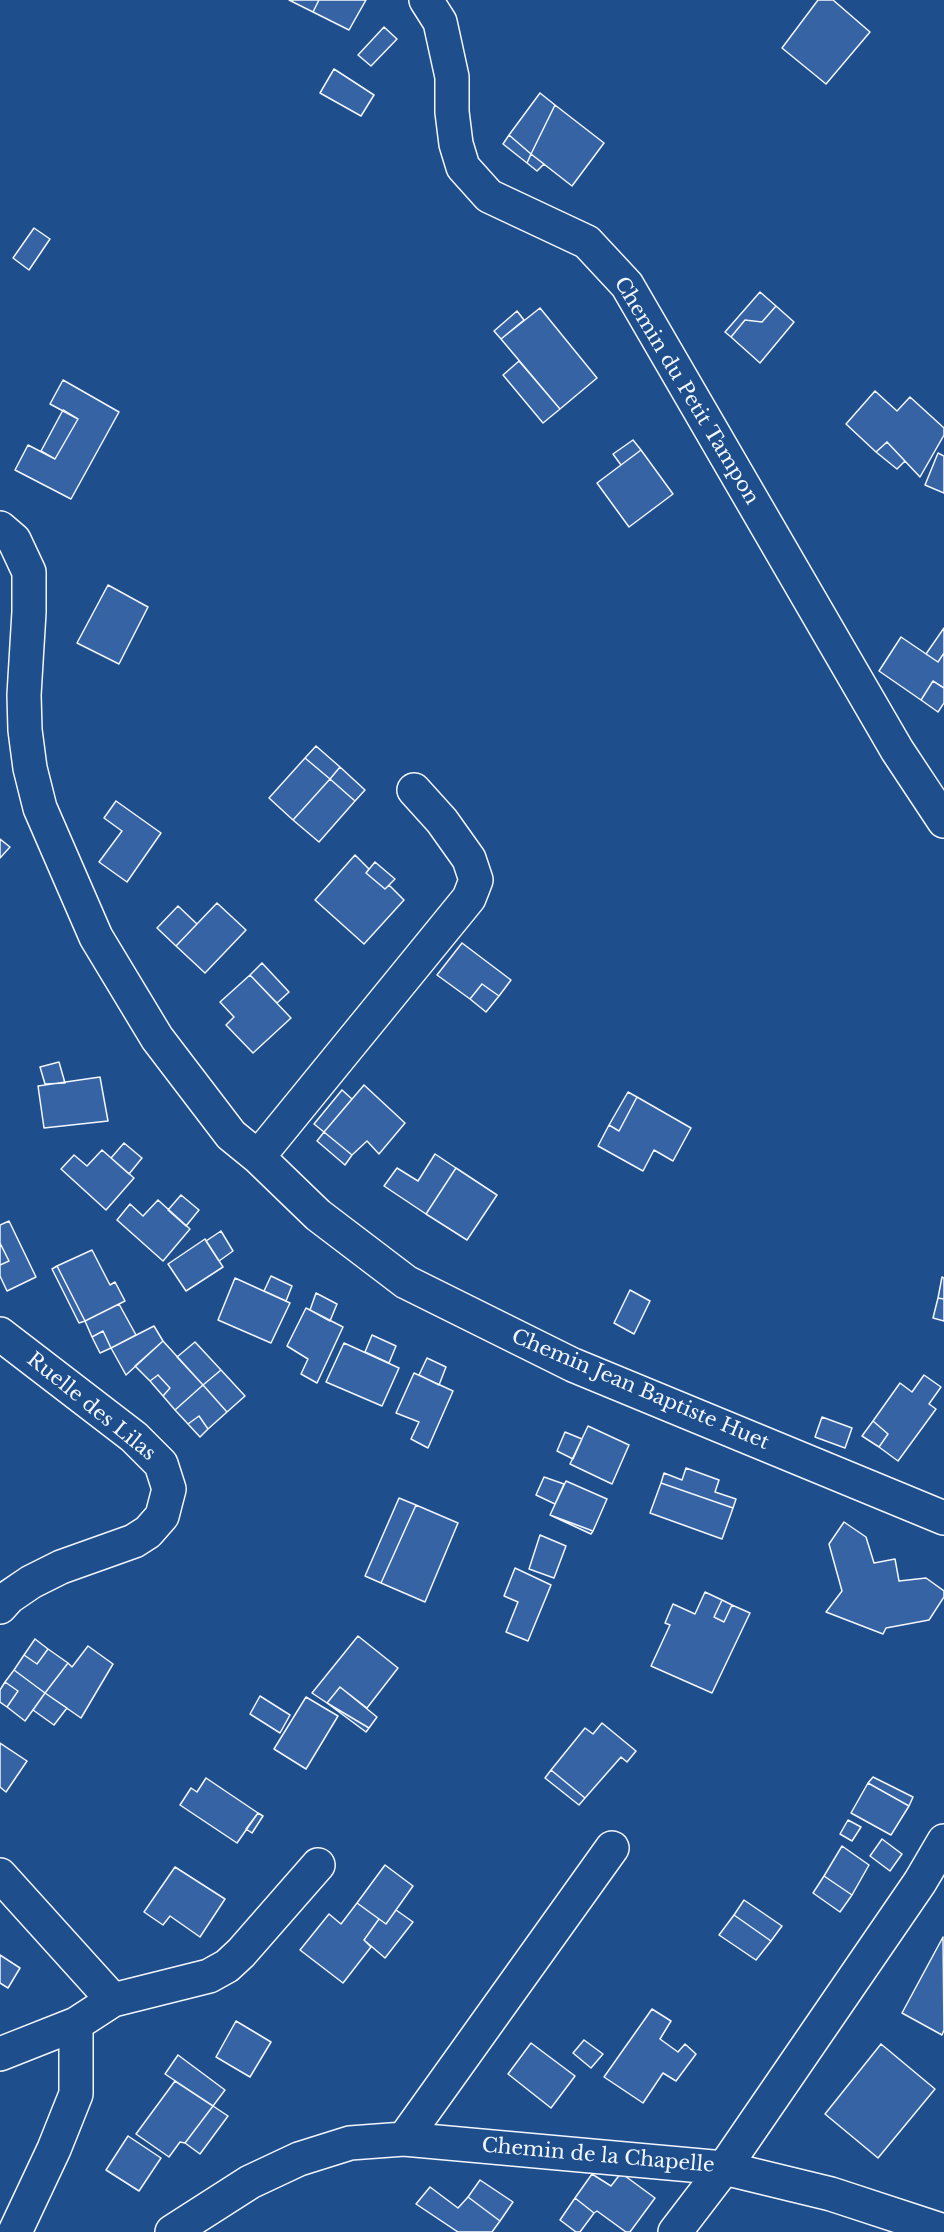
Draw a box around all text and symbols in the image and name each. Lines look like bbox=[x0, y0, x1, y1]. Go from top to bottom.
street label: Chemin du Petit Tampon bbox=[609, 273, 763, 509]
street label: Chemin Jean Baptiste Huet bbox=[508, 1325, 772, 1455]
street label: Ruelle des Lilas bbox=[22, 1348, 160, 1466]
street label: Chemin de la Chapelle bbox=[481, 2134, 715, 2178]

